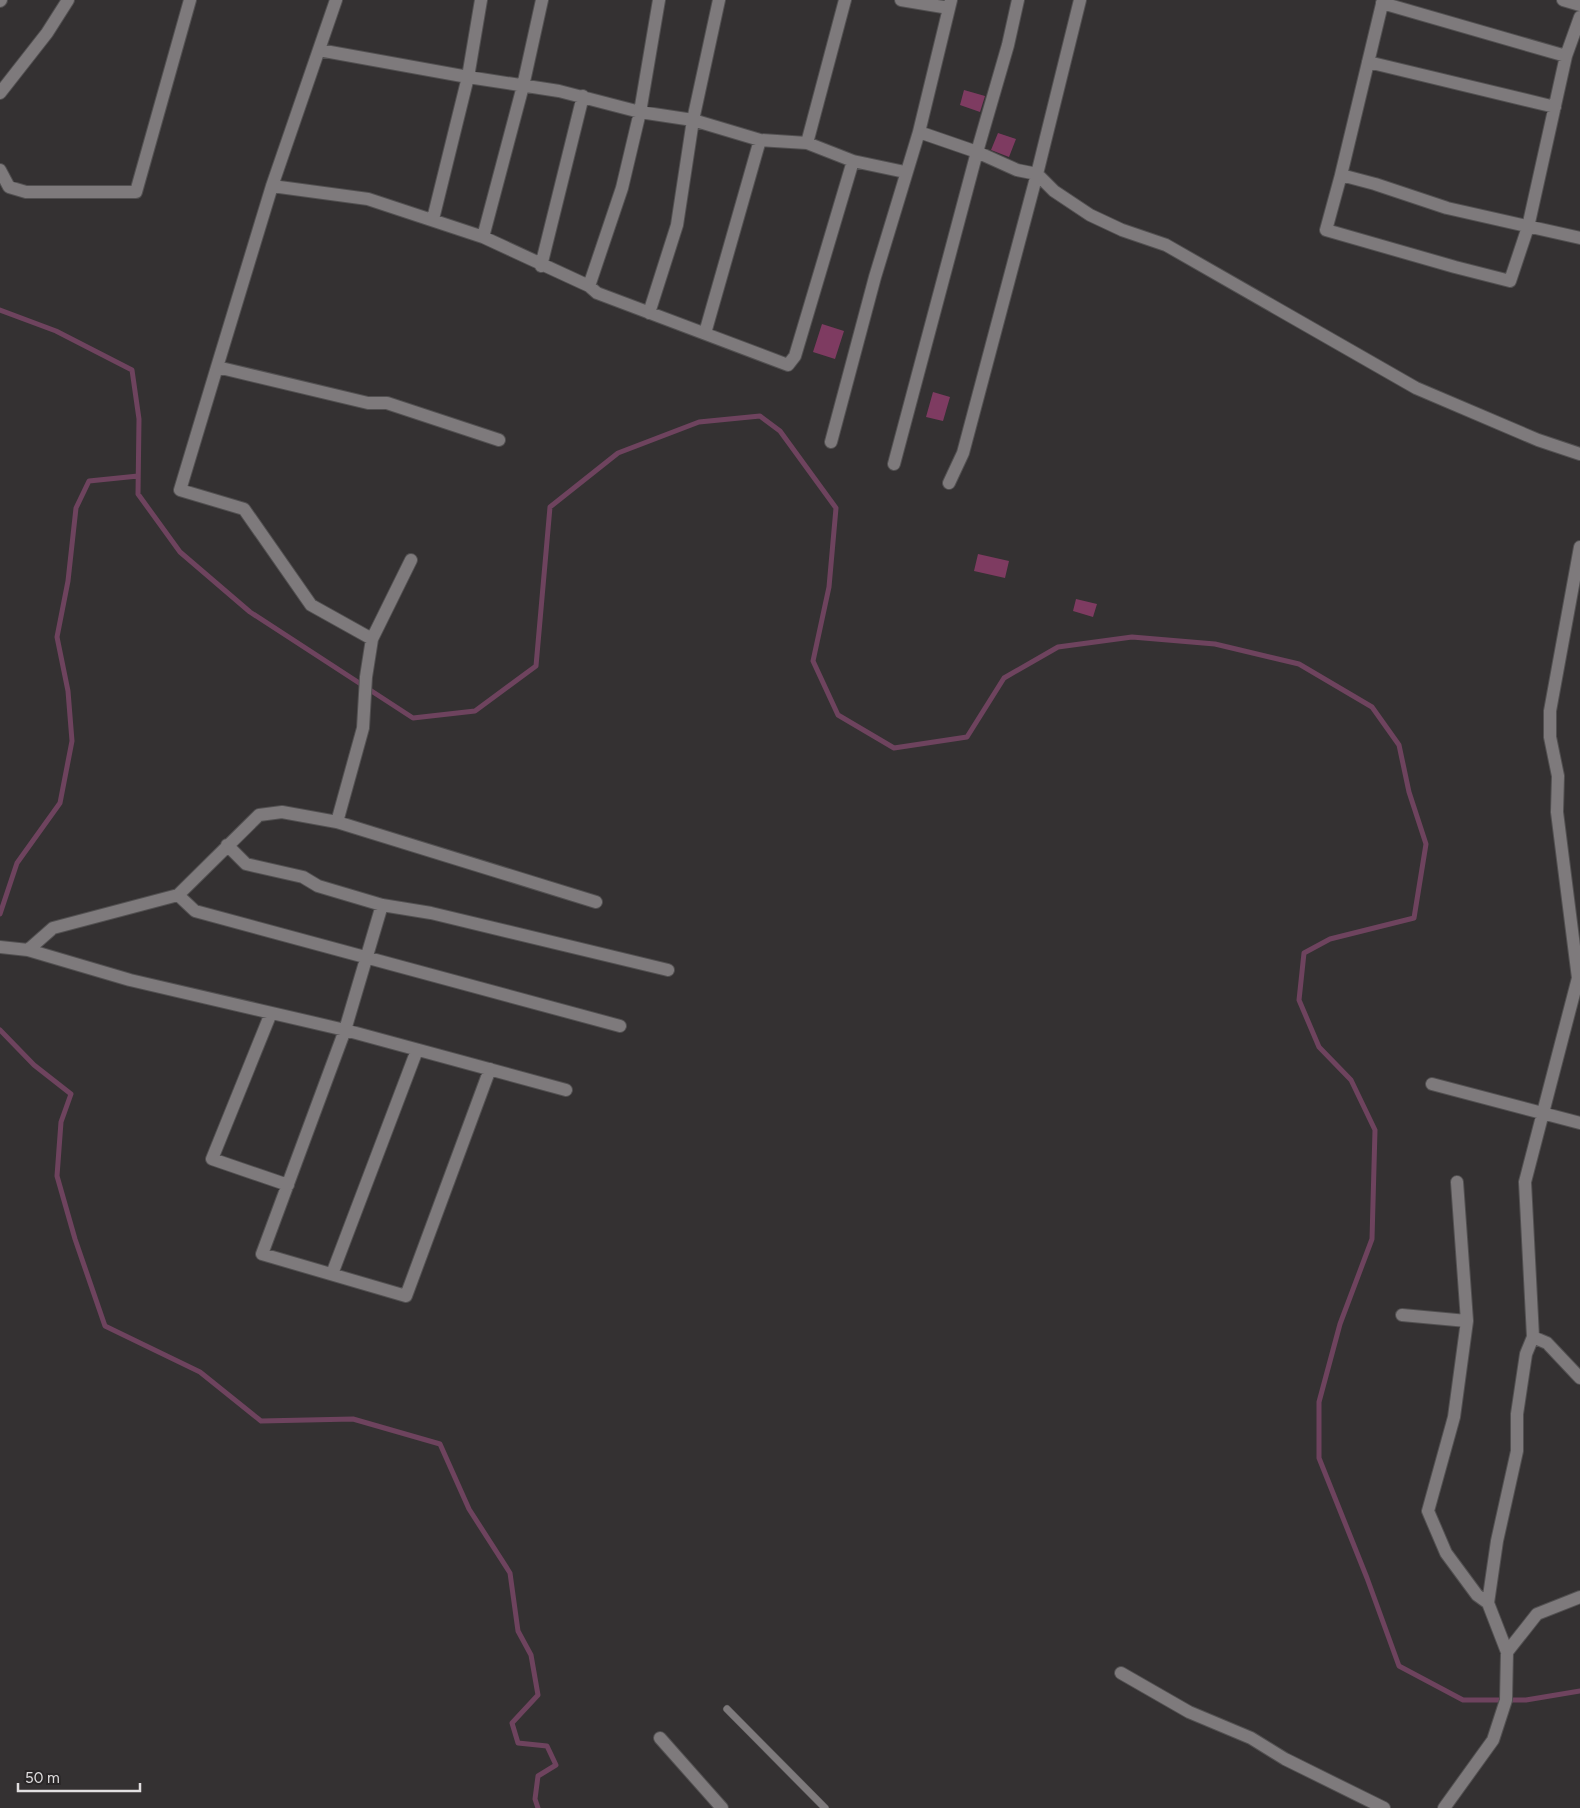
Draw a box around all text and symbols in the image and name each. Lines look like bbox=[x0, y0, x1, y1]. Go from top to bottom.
scale bar bbox=[18, 1760, 140, 1792]
text: 50 m bbox=[25, 1769, 60, 1787]

